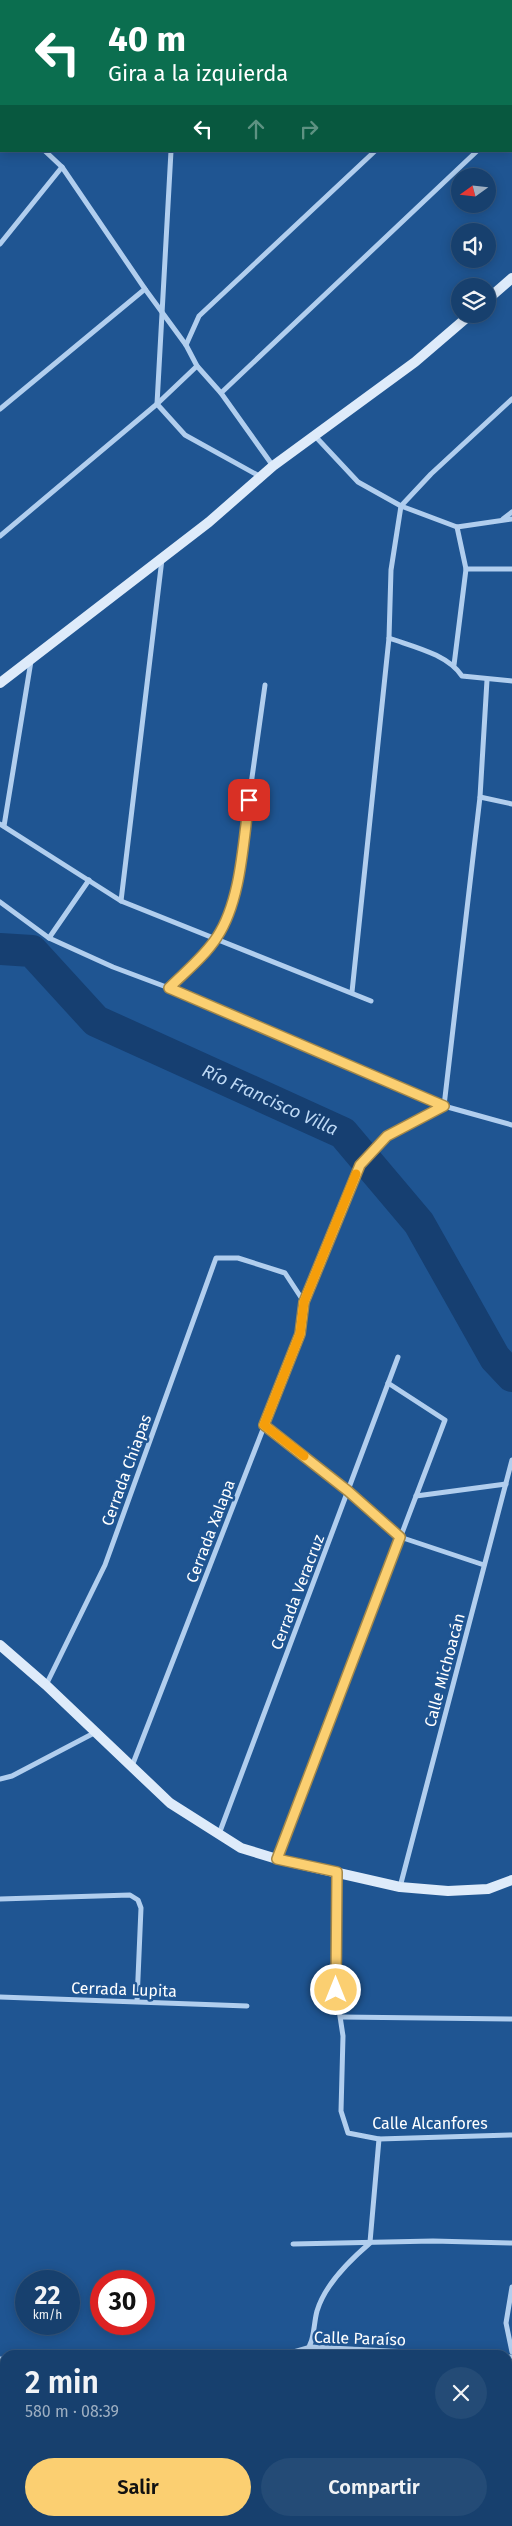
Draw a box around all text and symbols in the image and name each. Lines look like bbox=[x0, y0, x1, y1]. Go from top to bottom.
text: 40 m bbox=[108, 18, 186, 60]
icon: left bbox=[25, 20, 90, 85]
text: Gira a la izquierda bbox=[108, 60, 288, 87]
icon: left bbox=[189, 115, 217, 143]
icon: ahead bbox=[242, 115, 270, 143]
icon: right bbox=[295, 115, 323, 143]
north arrow bbox=[451, 168, 496, 212]
map controls bbox=[451, 168, 496, 323]
button: sound bbox=[451, 223, 496, 268]
button: layers bbox=[451, 278, 496, 323]
pin bbox=[228, 779, 270, 821]
icon: arrive bbox=[235, 786, 263, 814]
water label: Río Francisco Villa bbox=[199, 1060, 341, 1140]
street label: Cerrada Chiapas bbox=[98, 1412, 155, 1528]
street label: Cerrada Xalapa bbox=[182, 1477, 239, 1585]
street label: Cerrada Veracruz bbox=[267, 1532, 328, 1653]
street label: Calle Michoacán bbox=[420, 1611, 469, 1729]
position arrow bbox=[309, 1963, 361, 2015]
street label: Cerrada Lupita bbox=[71, 1978, 177, 2001]
street label: Calle Alcanfores bbox=[372, 2114, 488, 2133]
speed limit sign: 30 bbox=[90, 2270, 155, 2335]
text: 22 bbox=[35, 2281, 60, 2311]
text: km/h bbox=[33, 2308, 62, 2322]
street label: Calle Paraíso bbox=[313, 2327, 406, 2350]
text: 2 min bbox=[25, 2365, 99, 2401]
button: close bbox=[435, 2367, 487, 2419]
text: 580 m · 08:39 bbox=[25, 2402, 119, 2421]
button: Salir bbox=[25, 2458, 251, 2516]
button: Compartir bbox=[261, 2458, 487, 2516]

